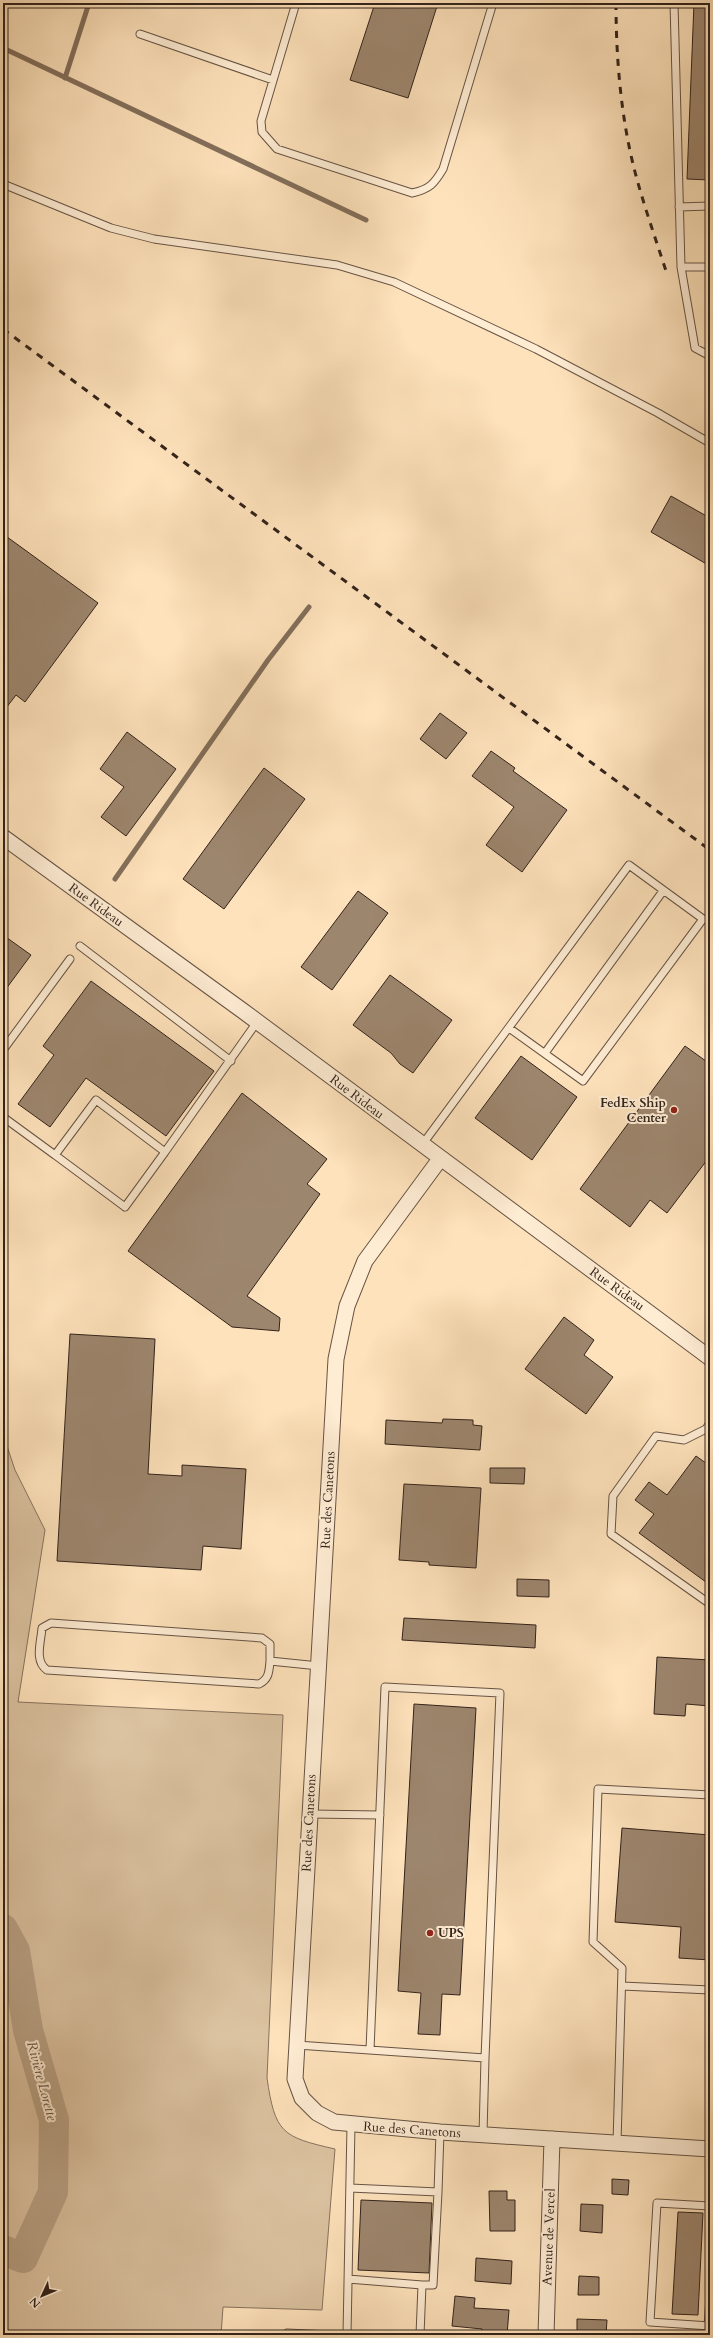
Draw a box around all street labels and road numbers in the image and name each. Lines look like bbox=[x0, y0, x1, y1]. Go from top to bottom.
street label: Rue Rideau bbox=[65, 879, 127, 931]
street label: Rue Rideau bbox=[326, 1071, 388, 1123]
street label: Rue Rideau bbox=[586, 1263, 648, 1315]
street label: Rue des Canetons bbox=[316, 1451, 340, 1549]
street label: Rue des Canetons bbox=[297, 1774, 321, 1872]
street label: Rue des Canetons bbox=[363, 2118, 461, 2142]
street label: Avenue de Vercel bbox=[538, 2187, 560, 2286]

